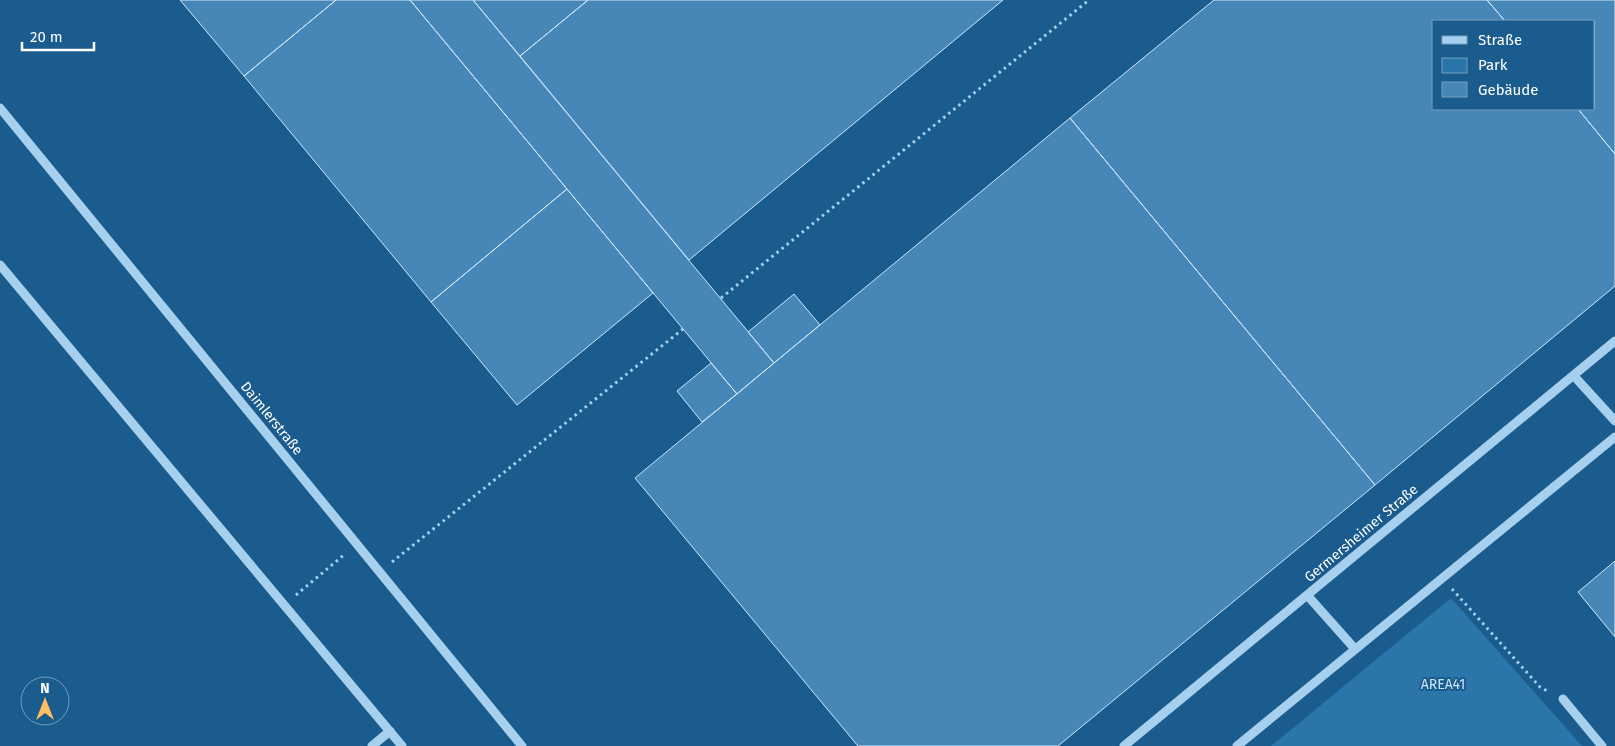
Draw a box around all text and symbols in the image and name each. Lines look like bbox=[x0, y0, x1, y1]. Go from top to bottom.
scale bar bbox=[22, 20, 95, 52]
legend bbox=[1432, 20, 1595, 110]
text: 20 m bbox=[30, 28, 63, 46]
text: Straße bbox=[1478, 31, 1522, 49]
text: Park bbox=[1478, 56, 1508, 74]
text: Gebäude bbox=[1478, 81, 1538, 99]
street label: Daimlerstraße bbox=[237, 378, 306, 458]
street label: Germersheimer Straße bbox=[1301, 481, 1422, 586]
north arrow bbox=[20, 676, 70, 726]
park label: AREA41 bbox=[1421, 676, 1465, 693]
text: N bbox=[40, 680, 50, 697]

